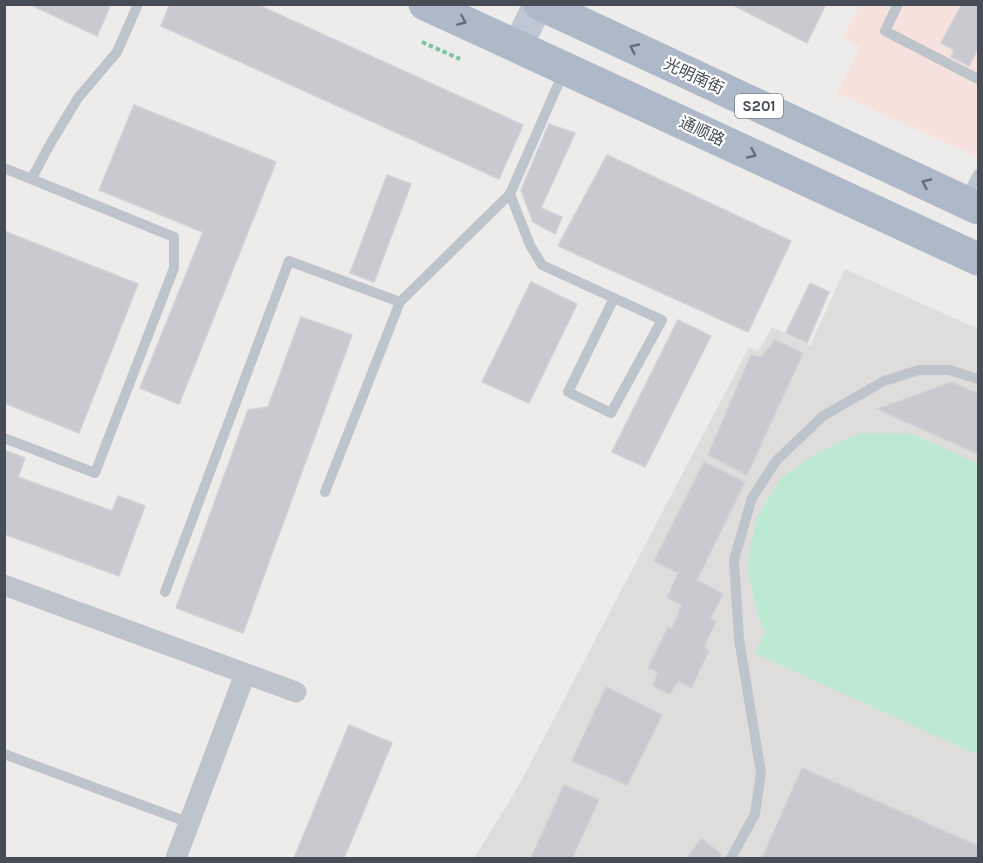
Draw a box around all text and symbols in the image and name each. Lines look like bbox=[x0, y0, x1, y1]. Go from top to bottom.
one-way arrow bbox=[455, 14, 466, 26]
one-way arrow bbox=[630, 44, 641, 56]
street label: 光明南街 bbox=[661, 54, 727, 98]
road number: S201 bbox=[735, 94, 783, 118]
street label: 通顺路 bbox=[676, 112, 728, 150]
one-way arrow bbox=[745, 147, 756, 159]
one-way arrow bbox=[921, 178, 932, 190]

